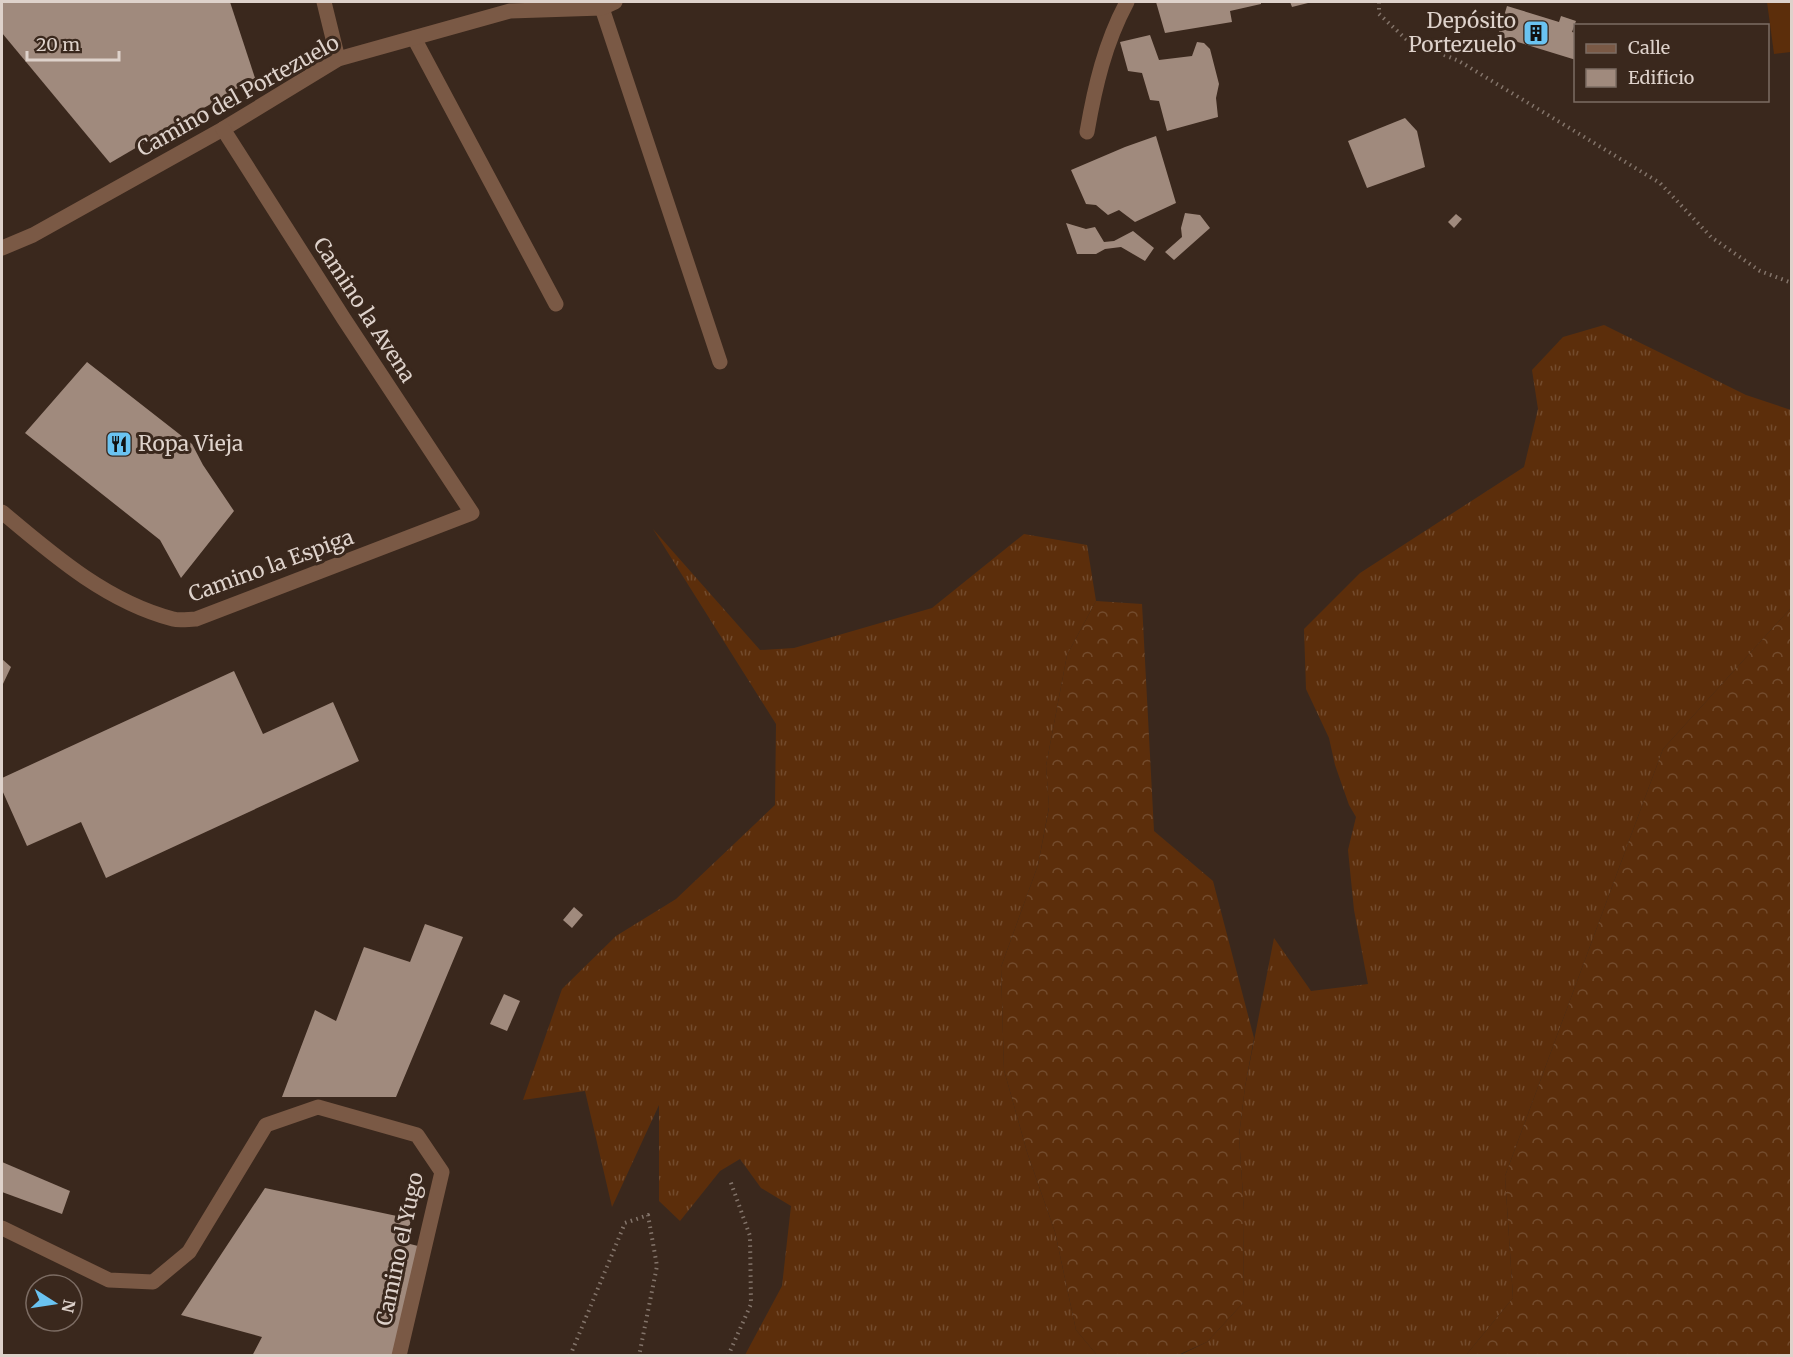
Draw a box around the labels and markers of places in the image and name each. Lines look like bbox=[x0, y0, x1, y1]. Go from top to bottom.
place label: Depósito Portezuelo bbox=[1408, 7, 1516, 58]
building icon: Depósito Portezuelo bbox=[1521, 18, 1551, 48]
restaurant icon: Ropa Vieja bbox=[104, 429, 134, 459]
place label: Ropa Vieja bbox=[138, 430, 243, 457]

